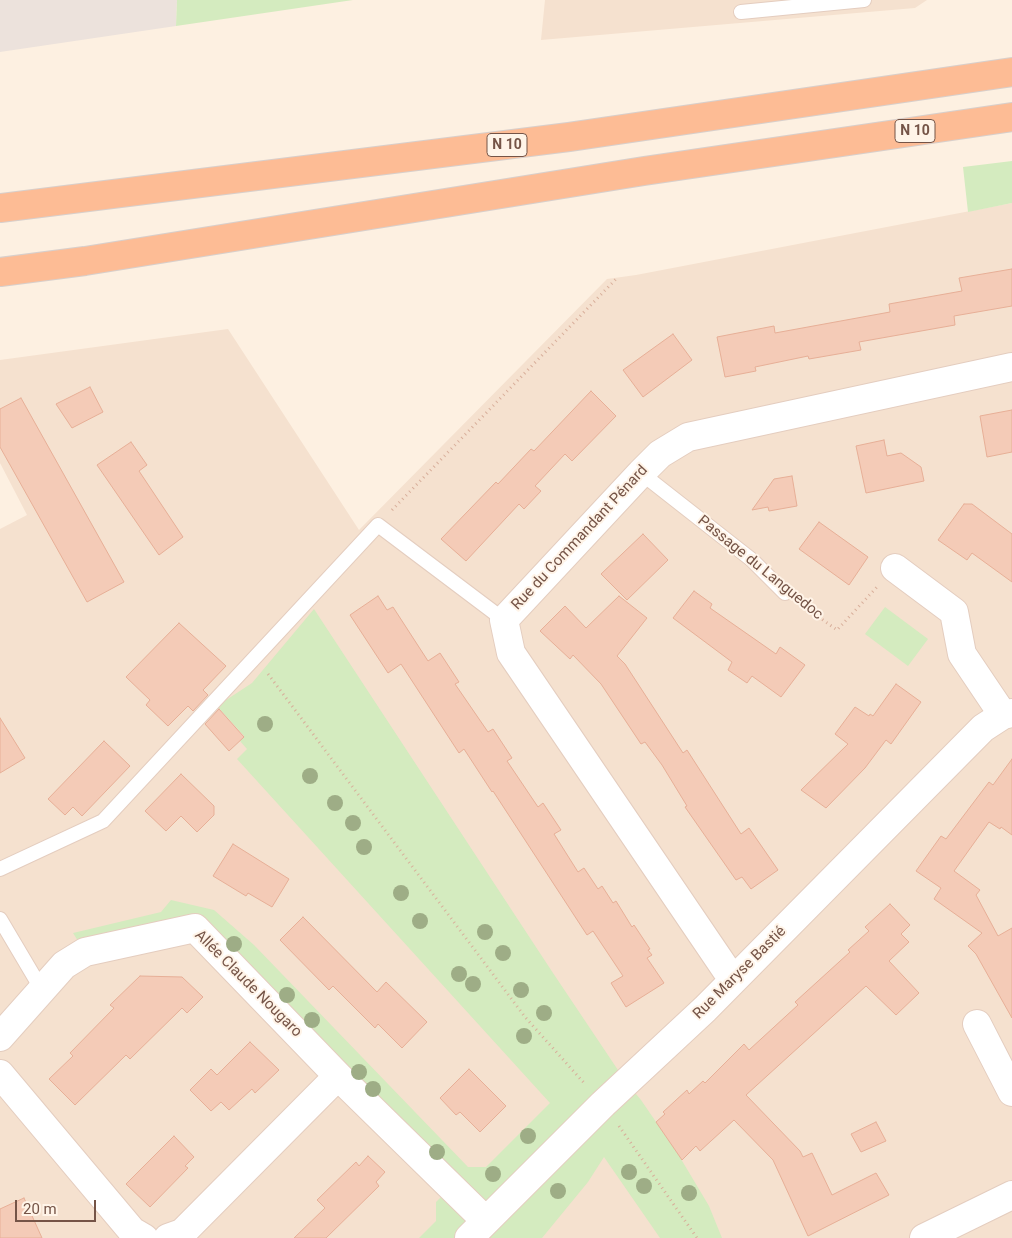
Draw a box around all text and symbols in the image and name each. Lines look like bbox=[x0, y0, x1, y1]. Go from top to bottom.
road number: N 10 bbox=[895, 120, 935, 142]
road number: N 10 bbox=[487, 134, 527, 156]
street label: Rue du Commandant Pénard bbox=[508, 462, 652, 614]
street label: Passage du Languedoc bbox=[694, 512, 826, 624]
street label: Rue Maryse Bastié bbox=[690, 923, 790, 1023]
street label: Allée Claude Nougaro bbox=[191, 927, 305, 1041]
scale bar bbox=[18, 1190, 99, 1222]
text: 20 m bbox=[23, 1200, 57, 1218]

